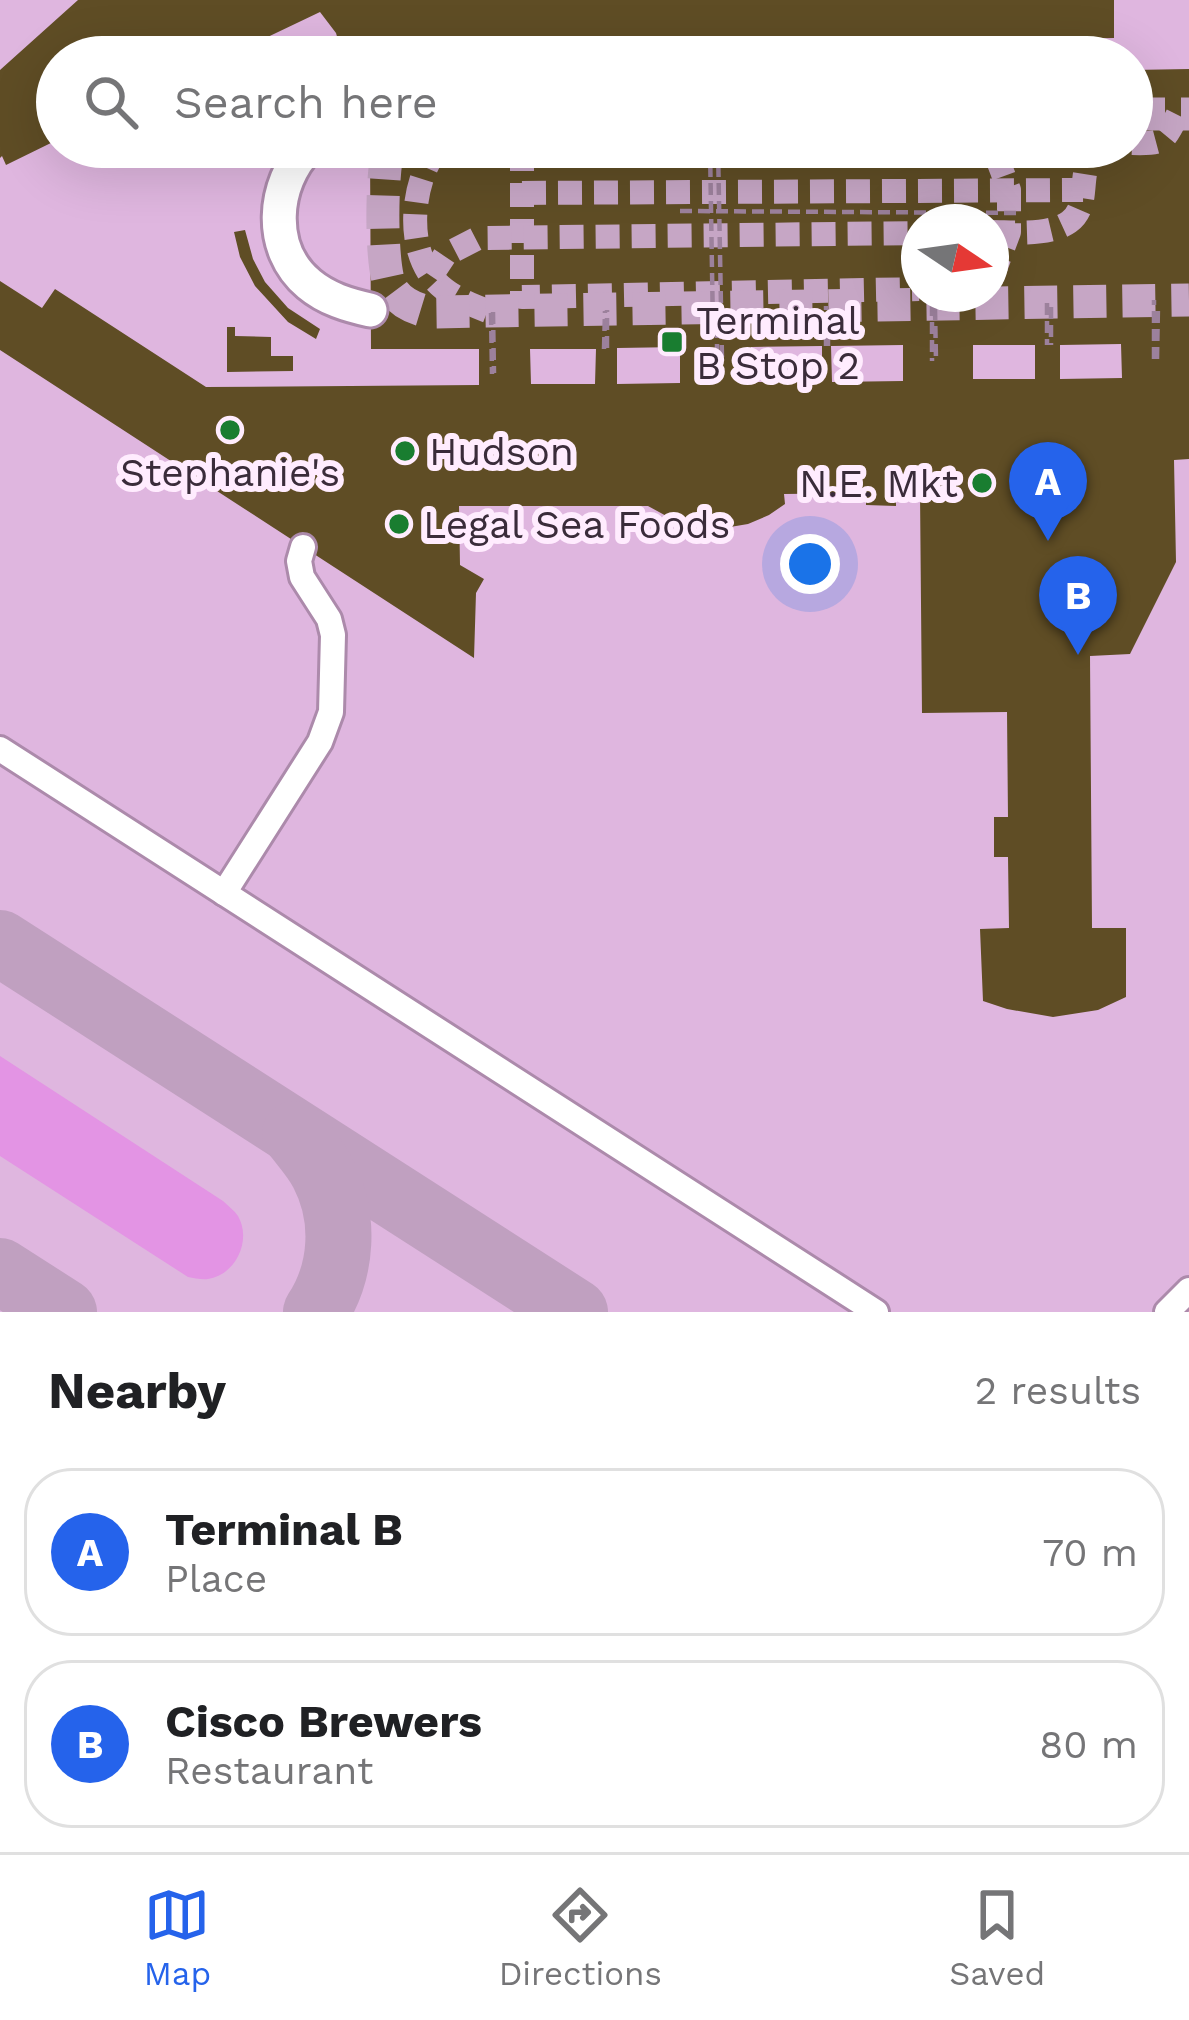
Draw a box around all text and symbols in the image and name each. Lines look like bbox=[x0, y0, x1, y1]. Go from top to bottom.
search box bbox=[36, 36, 1153, 168]
icon: search bbox=[78, 69, 144, 135]
text: Search here bbox=[174, 76, 438, 129]
north arrow bbox=[901, 204, 1009, 312]
place label: Terminal B Stop 2 bbox=[696, 298, 860, 388]
marker: Terminal B Stop 2 bbox=[659, 329, 685, 355]
marker: Stephanie's bbox=[217, 417, 243, 443]
place label: Hudson bbox=[429, 429, 574, 474]
marker: Hudson bbox=[392, 438, 418, 464]
pin: A bbox=[1009, 442, 1087, 541]
place label: Stephanie's bbox=[120, 450, 340, 495]
place label: N.E. Mkt bbox=[799, 461, 958, 506]
marker: N.E. Mkt bbox=[969, 470, 995, 496]
place label: Legal Sea Foods bbox=[423, 502, 730, 547]
marker: Legal Sea Foods bbox=[386, 511, 412, 537]
your location bbox=[780, 534, 840, 594]
pin: B bbox=[1039, 556, 1117, 655]
text: Nearby bbox=[48, 1361, 226, 1420]
text: 2 results bbox=[975, 1368, 1141, 1413]
text: Terminal B bbox=[165, 1503, 403, 1556]
text: A bbox=[77, 1530, 103, 1575]
text: 70 m bbox=[1042, 1530, 1138, 1575]
text: Place bbox=[165, 1556, 267, 1601]
text: Cisco Brewers bbox=[165, 1695, 482, 1748]
text: B bbox=[77, 1722, 103, 1767]
text: 80 m bbox=[1039, 1722, 1138, 1767]
text: Restaurant bbox=[165, 1748, 373, 1793]
tab: Map bbox=[144, 1882, 211, 1993]
tab: Directions bbox=[499, 1882, 662, 1993]
tab: Saved bbox=[949, 1882, 1045, 1993]

